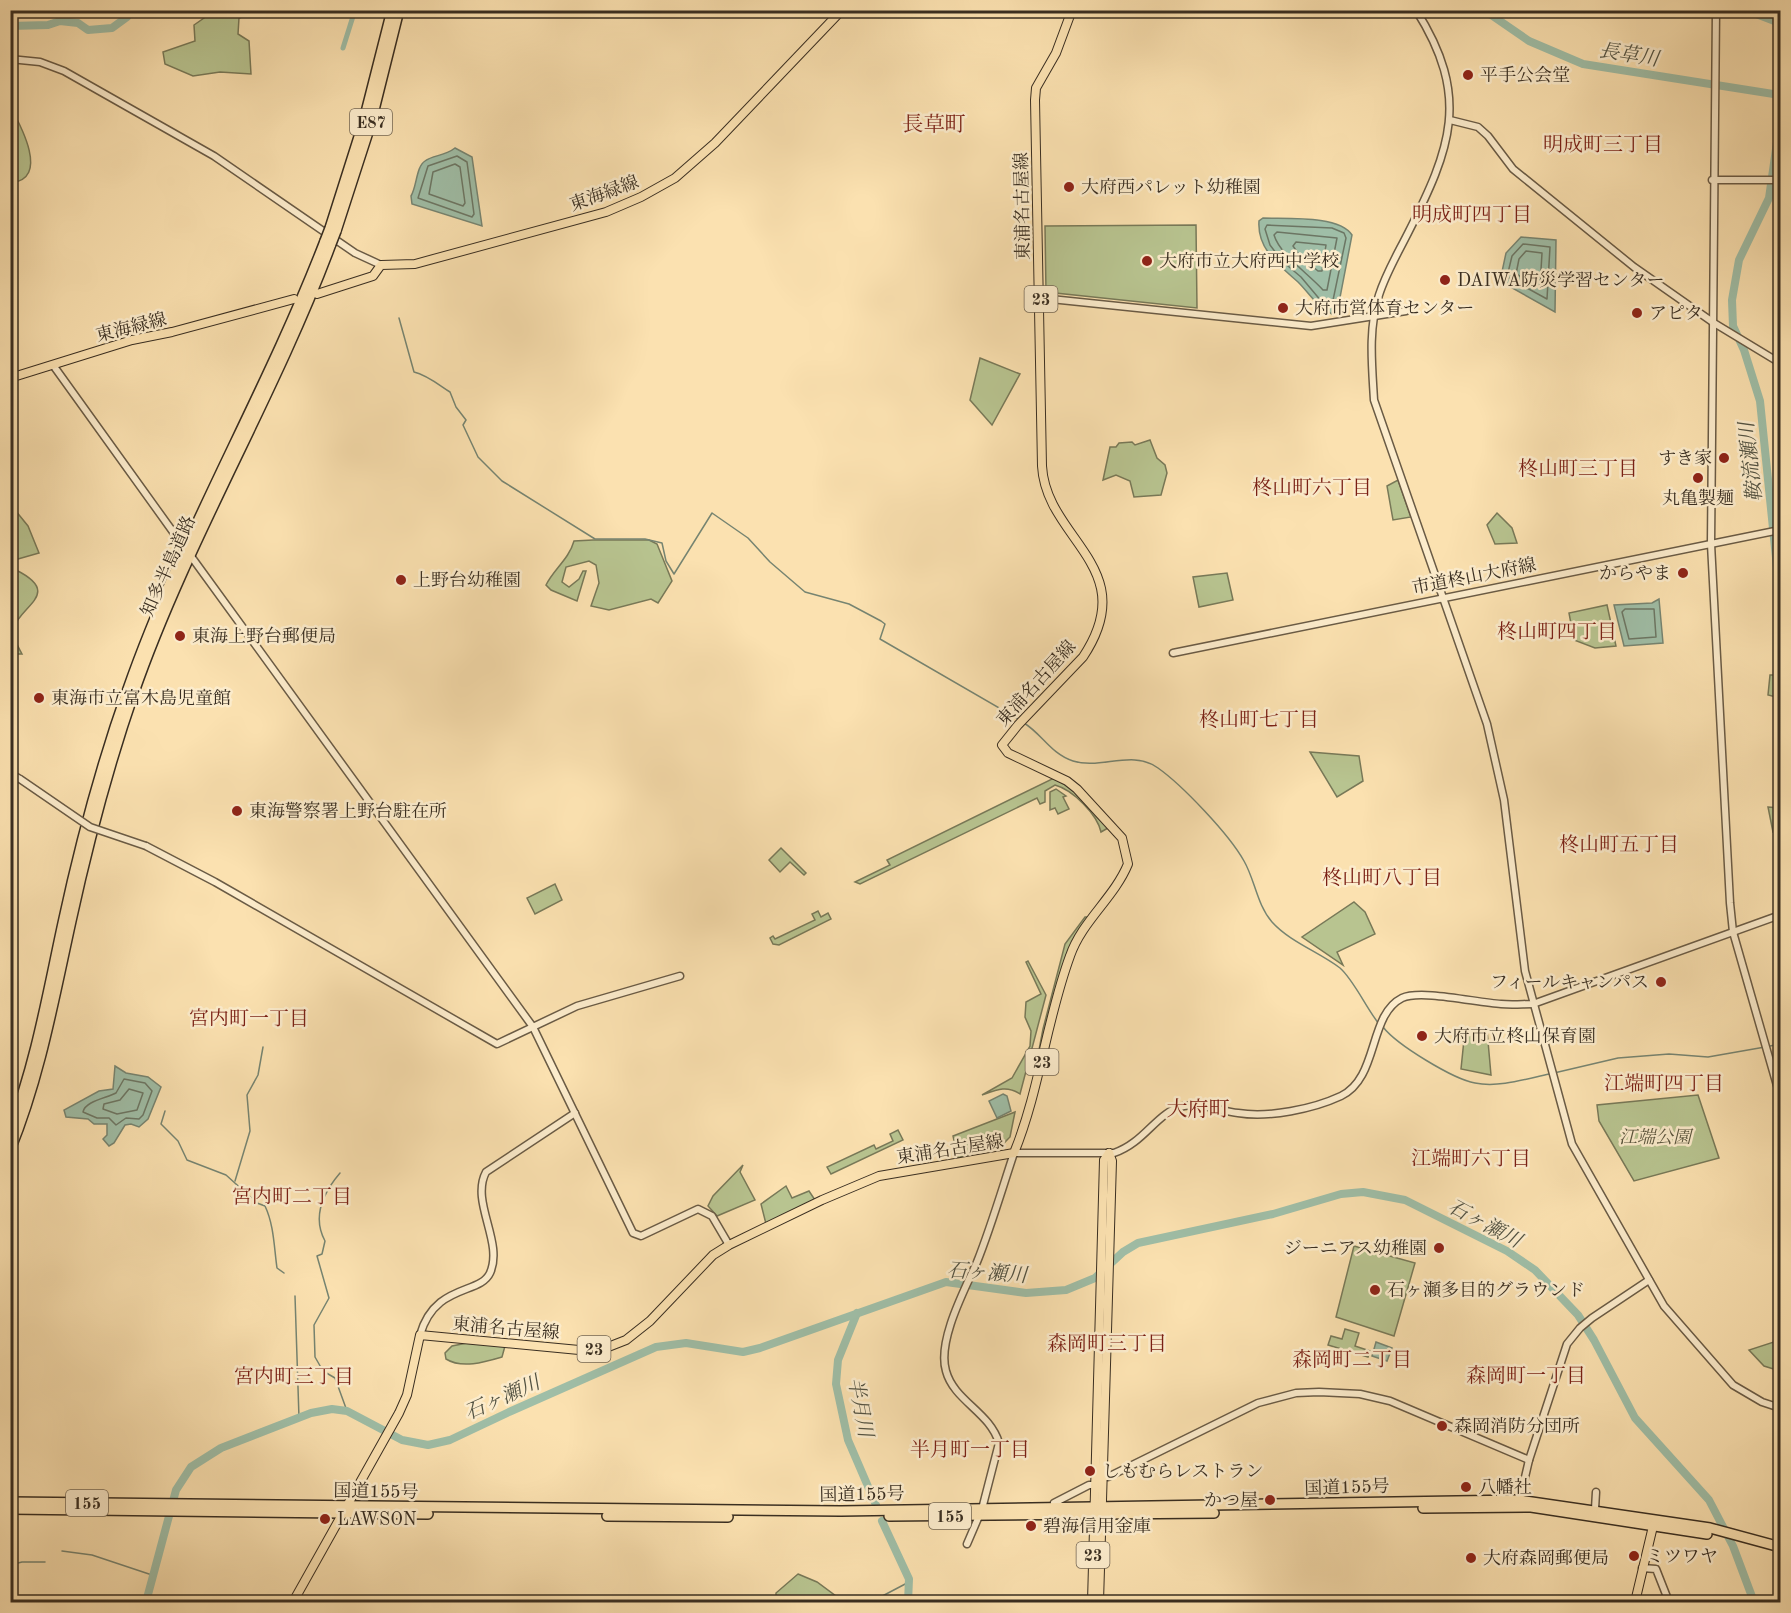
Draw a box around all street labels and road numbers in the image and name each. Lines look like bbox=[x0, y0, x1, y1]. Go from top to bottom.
road number: E87 bbox=[350, 109, 392, 135]
street label: 東浦名古屋線 bbox=[1011, 152, 1033, 260]
street label: 東海緑線 bbox=[567, 171, 641, 215]
road number: 23 bbox=[1024, 286, 1058, 312]
street label: 東海緑線 bbox=[94, 309, 168, 345]
street label: 知多半島道路 bbox=[137, 513, 199, 619]
street label: 市道柊山大府線 bbox=[1410, 554, 1538, 598]
street label: 東浦名古屋線 bbox=[992, 636, 1080, 730]
road number: 23 bbox=[1026, 1049, 1058, 1075]
street label: 東浦名古屋線 bbox=[895, 1131, 1005, 1167]
street label: 東浦名古屋線 bbox=[451, 1313, 561, 1343]
road number: 23 bbox=[578, 1336, 610, 1362]
street label: 国道155号 bbox=[1304, 1476, 1390, 1498]
street label: 国道155号 bbox=[333, 1480, 419, 1502]
street label: 国道155号 bbox=[819, 1483, 905, 1505]
road number: 155 bbox=[66, 1490, 108, 1516]
road number: 155 bbox=[929, 1503, 971, 1529]
road number: 23 bbox=[1076, 1542, 1110, 1568]

